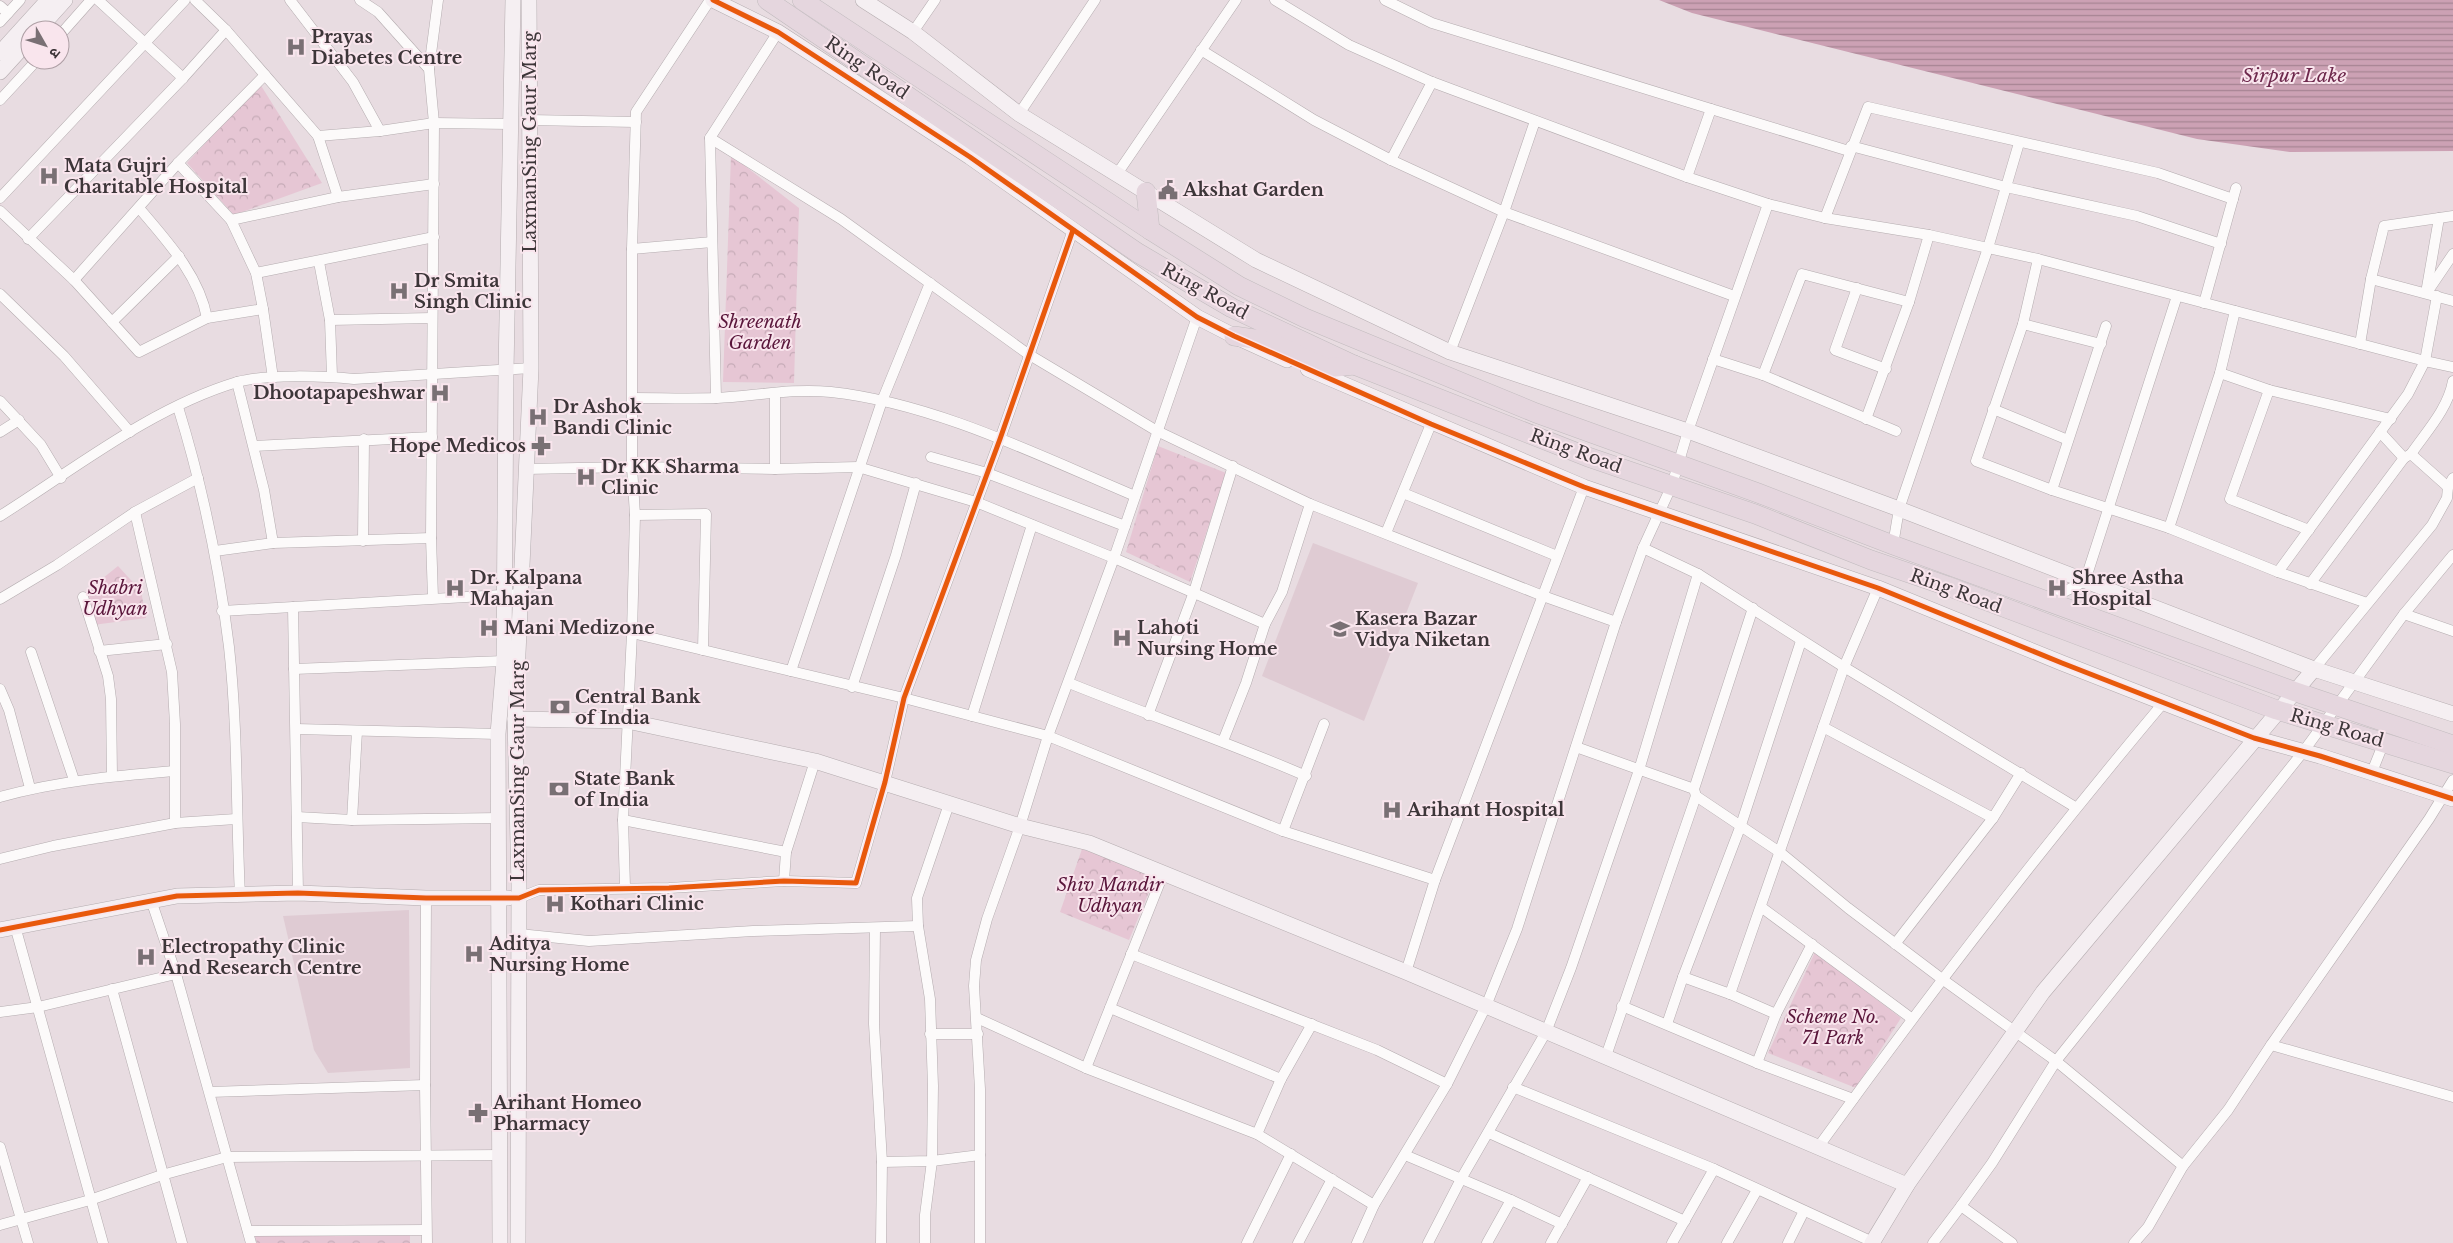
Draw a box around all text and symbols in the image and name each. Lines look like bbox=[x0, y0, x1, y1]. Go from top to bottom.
north arrow bbox=[20, 20, 70, 70]
place label: Prayas Diabetes Centre bbox=[311, 26, 462, 69]
street label: LaxmanSing Gaur Marg bbox=[519, 31, 541, 253]
street label: Ring Road bbox=[821, 32, 913, 104]
hospital icon: Prayas Diabetes Centre bbox=[285, 36, 307, 58]
text: उ bbox=[45, 44, 65, 63]
water label: Sirpur Lake bbox=[2242, 64, 2346, 87]
place label: Mata Gujri Charitable Hospital bbox=[64, 155, 249, 198]
hospital icon: Mata Gujri Charitable Hospital bbox=[38, 165, 60, 187]
public building icon: Akshat Garden bbox=[1157, 179, 1179, 201]
place label: Akshat Garden bbox=[1182, 179, 1324, 201]
street label: Ring Road bbox=[1158, 258, 1252, 324]
place label: Dr Smita Singh Clinic bbox=[414, 270, 532, 313]
hospital icon: Dr Smita Singh Clinic bbox=[388, 280, 410, 302]
park label: Shreenath Garden bbox=[718, 311, 802, 354]
place label: Dhootapapeshwar bbox=[253, 382, 425, 404]
hospital icon: Dhootapapeshwar bbox=[429, 382, 451, 404]
place label: Dr Ashok Bandi Clinic bbox=[553, 396, 672, 439]
hospital icon: Dr Ashok Bandi Clinic bbox=[527, 406, 549, 428]
street label: Ring Road bbox=[1527, 424, 1625, 478]
place label: Hope Medicos bbox=[390, 435, 526, 457]
pharmacy icon: Hope Medicos bbox=[530, 435, 552, 457]
place label: Dr KK Sharma Clinic bbox=[601, 456, 740, 499]
hospital icon: Dr KK Sharma Clinic bbox=[575, 466, 597, 488]
street label: Ring Road bbox=[1907, 564, 2005, 618]
place label: Dr. Kalpana Mahajan bbox=[470, 567, 583, 610]
place label: Shree Astha Hospital bbox=[2072, 567, 2184, 610]
park label: Shabri Udhyan bbox=[82, 577, 148, 620]
hospital icon: Dr. Kalpana Mahajan bbox=[444, 577, 466, 599]
hospital icon: Shree Astha Hospital bbox=[2046, 577, 2068, 599]
place label: Kasera Bazar Vidya Niketan bbox=[1354, 608, 1490, 651]
hospital icon: Mani Medizone bbox=[478, 617, 500, 639]
place label: Mani Medizone bbox=[504, 617, 655, 639]
place label: Lahoti Nursing Home bbox=[1137, 617, 1278, 660]
school or university icon: Kasera Bazar Vidya Niketan bbox=[1329, 618, 1351, 640]
hospital icon: Lahoti Nursing Home bbox=[1111, 627, 1133, 649]
street label: LaxmanSing Gaur Marg bbox=[507, 660, 529, 882]
place label: Central Bank of India bbox=[575, 686, 702, 729]
bank icon: Central Bank of India bbox=[549, 696, 571, 718]
street label: Ring Road bbox=[2288, 704, 2386, 752]
place label: State Bank of India bbox=[574, 768, 676, 811]
bank icon: State Bank of India bbox=[548, 778, 570, 800]
hospital icon: Arihant Hospital bbox=[1381, 799, 1403, 821]
place label: Arihant Hospital bbox=[1406, 799, 1565, 821]
park label: Shiv Mandir Udhyan bbox=[1057, 874, 1164, 917]
hospital icon: Kothari Clinic bbox=[544, 893, 566, 915]
place label: Kothari Clinic bbox=[570, 893, 704, 915]
place label: Aditya Nursing Home bbox=[488, 933, 630, 976]
place label: Electropathy Clinic And Research Centre bbox=[160, 936, 362, 979]
hospital icon: Aditya Nursing Home bbox=[463, 943, 485, 965]
hospital icon: Electropathy Clinic And Research Centre bbox=[135, 946, 157, 968]
park label: Scheme No. 71 Park bbox=[1786, 1006, 1880, 1049]
place label: Arihant Homeo Pharmacy bbox=[492, 1092, 642, 1135]
pharmacy icon: Arihant Homeo Pharmacy bbox=[467, 1102, 489, 1124]

